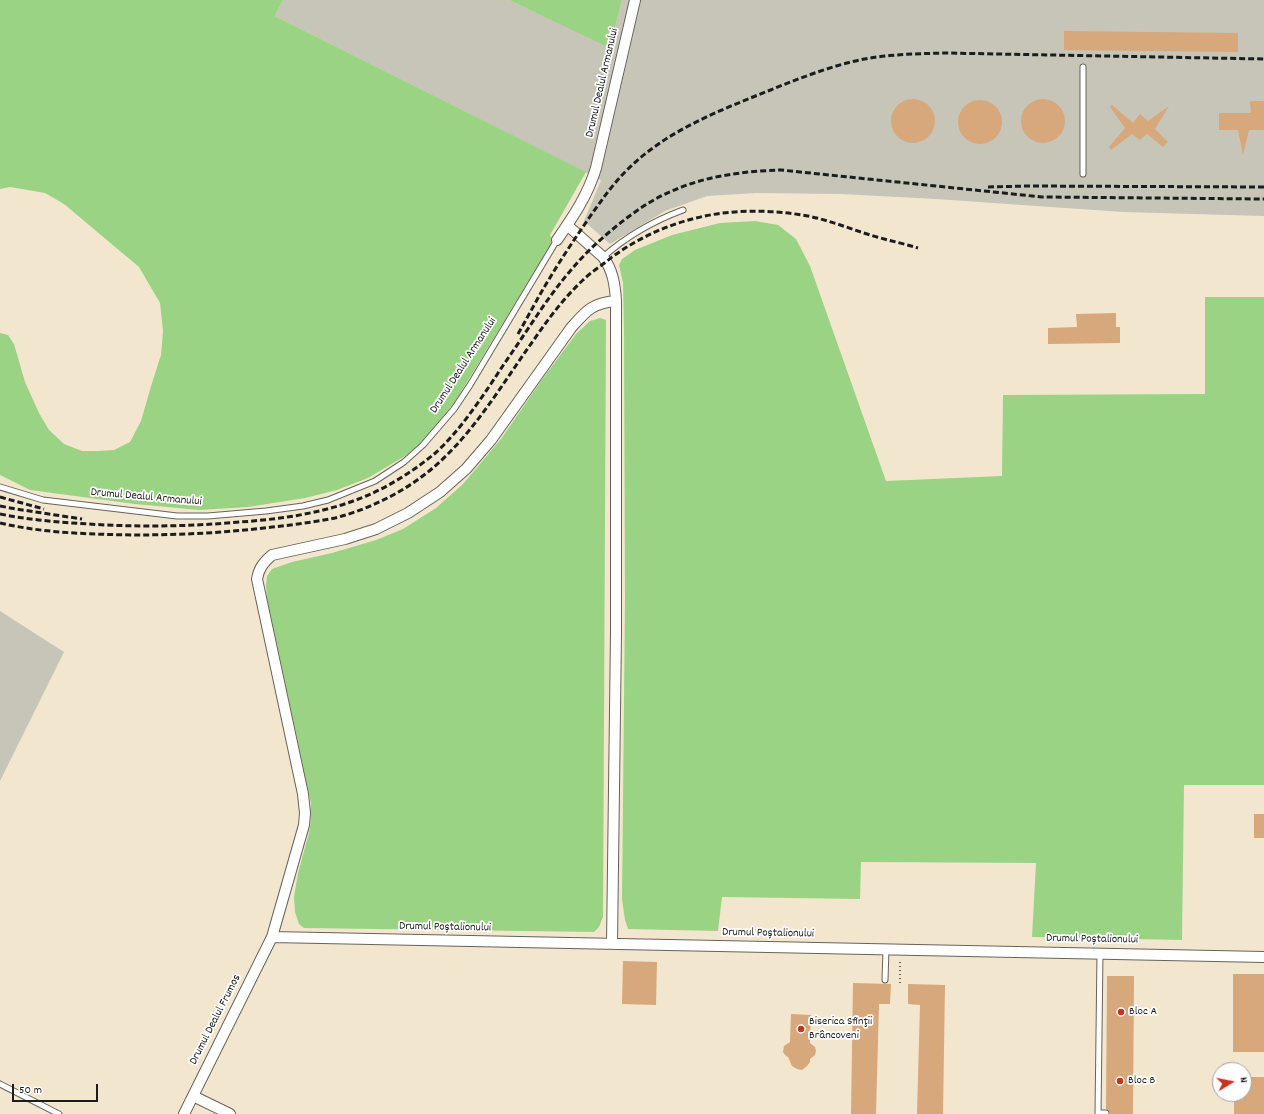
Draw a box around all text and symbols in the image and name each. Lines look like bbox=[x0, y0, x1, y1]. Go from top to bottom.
street label: Drumul Dealul Armanului bbox=[583, 27, 623, 139]
street label: Drumul Dealul Armanului bbox=[428, 315, 500, 417]
street label: Drumul Dealul Armanului bbox=[90, 486, 202, 510]
street label: Drumul Poștalionului bbox=[399, 920, 491, 936]
street label: Drumul Poștalionului bbox=[722, 926, 814, 942]
street label: Drumul Poștalionului bbox=[1046, 932, 1138, 948]
street label: Drumul Dealul Frumos bbox=[187, 973, 245, 1067]
place label: Bloc A bbox=[1129, 1005, 1157, 1019]
marker: Bloc A bbox=[1116, 1007, 1126, 1017]
place label: Biserica Sfinţii Brâncoveni bbox=[809, 1015, 872, 1043]
marker: Biserica Sfinţii Brâncoveni bbox=[796, 1024, 806, 1034]
north arrow bbox=[1212, 1062, 1252, 1102]
place label: Bloc B bbox=[1128, 1074, 1155, 1088]
scale bar bbox=[14, 1076, 100, 1102]
marker: Bloc B bbox=[1115, 1076, 1125, 1086]
text: N bbox=[1234, 1076, 1251, 1084]
text: 50 m bbox=[19, 1082, 42, 1099]

